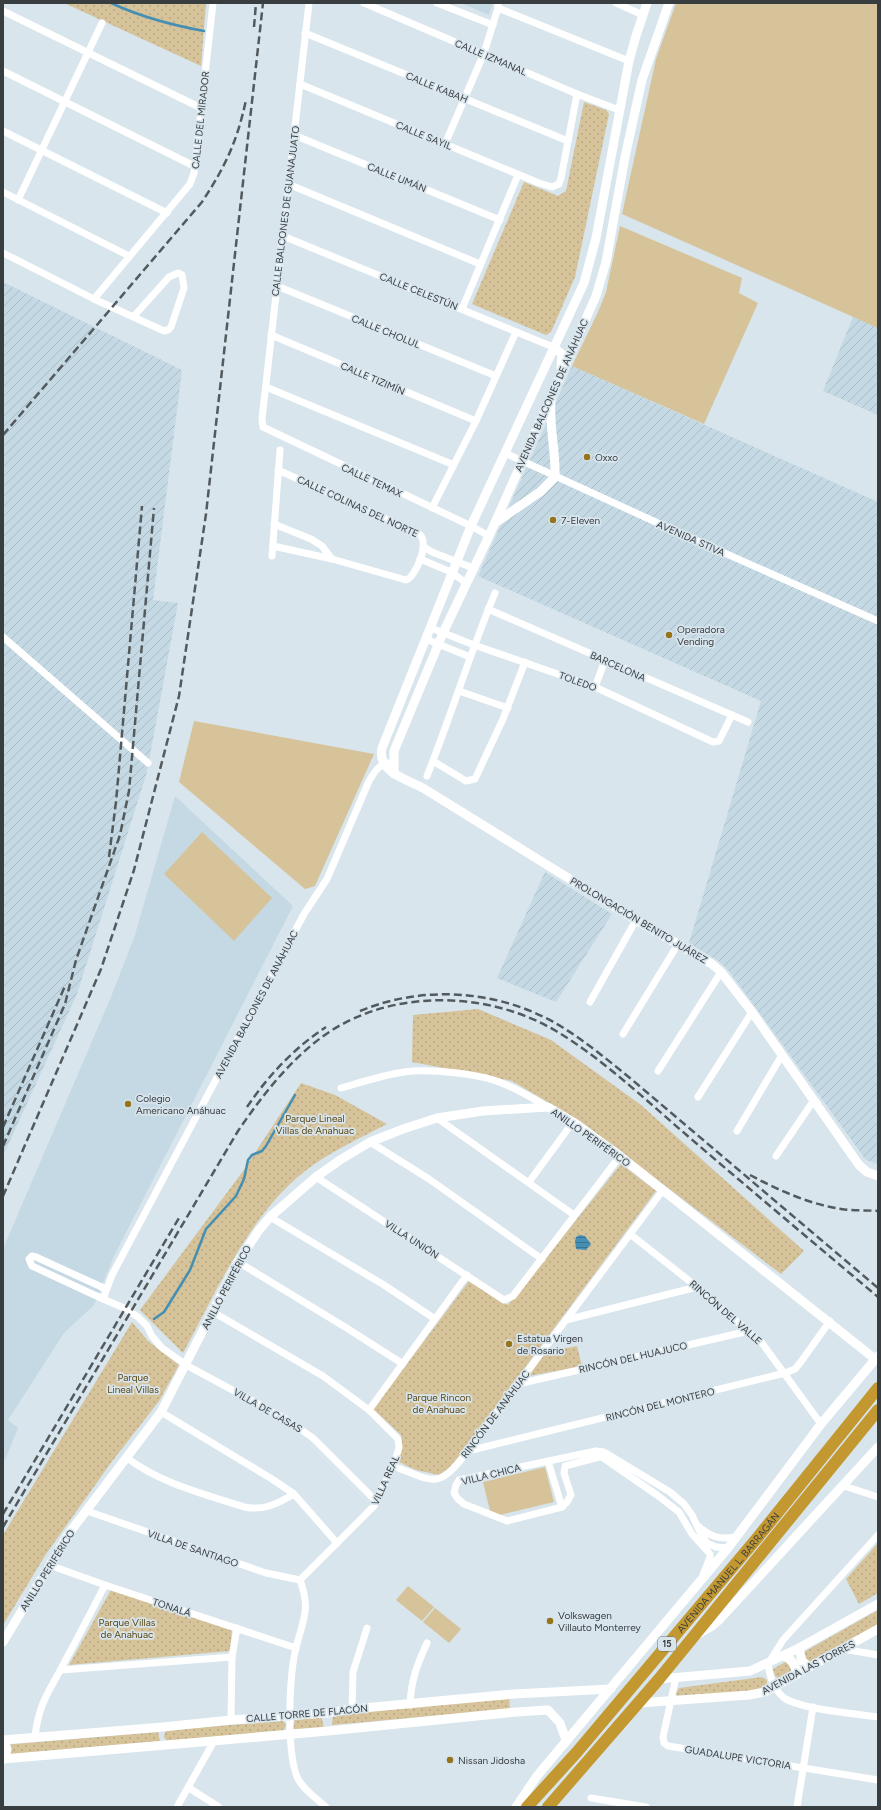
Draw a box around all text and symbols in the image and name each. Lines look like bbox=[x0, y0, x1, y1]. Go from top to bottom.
street label: CALLE IZMANAL bbox=[453, 36, 529, 79]
street label: CALLE KABAH bbox=[404, 69, 470, 106]
street label: CALLE DEL MIRADOR bbox=[189, 70, 212, 170]
street label: CALLE SAYIL bbox=[394, 118, 455, 153]
street label: CALLE BALCONES DE GUANAJUATO bbox=[269, 125, 302, 297]
street label: CALLE UMÁN bbox=[365, 160, 428, 195]
street label: CALLE CELESTÚN bbox=[378, 270, 460, 313]
street label: CALLE CHOLUL bbox=[350, 312, 423, 351]
street label: AVENIDA BALCONES DE ANÁHUAC bbox=[512, 317, 591, 474]
street label: CALLE TIZIMÍN bbox=[338, 359, 407, 398]
place label: Oxxo bbox=[595, 451, 618, 464]
marker: Oxxo bbox=[582, 452, 592, 462]
street label: CALLE TEMAX bbox=[339, 461, 405, 501]
street label: CALLE COLINAS DEL NORTE bbox=[295, 473, 421, 540]
place label: 7-Eleven bbox=[561, 514, 601, 527]
marker: 7-Eleven bbox=[548, 515, 558, 525]
street label: AVENIDA STIVA bbox=[655, 518, 727, 559]
place label: Operadora Vending bbox=[677, 623, 725, 648]
marker: Operadora Vending bbox=[664, 630, 674, 640]
street label: BARCELONA bbox=[588, 648, 648, 685]
street label: TOLEDO bbox=[557, 669, 599, 694]
street label: PROLONGACIÓN BENITO JUÁREZ bbox=[568, 874, 710, 967]
street label: AVENIDA BALCONES DE ANÁHUAC bbox=[212, 928, 301, 1081]
place label: Colegio Americano Anáhuac bbox=[136, 1092, 226, 1117]
marker: Colegio Americano Anáhuac bbox=[123, 1099, 133, 1109]
street label: ANILLO PERIFÉRICO bbox=[549, 1105, 633, 1170]
park label: Parque Lineal Villas de Anahuac bbox=[276, 1112, 355, 1137]
street label: VILLA UNIÓN bbox=[382, 1217, 441, 1262]
street label: ANILLO PERIFÉRICO bbox=[199, 1243, 254, 1332]
street label: RINCÓN DEL VALLE bbox=[687, 1277, 765, 1347]
place label: Estatua Virgen de Rosario bbox=[517, 1332, 583, 1357]
marker: Estatua Virgen de Rosario bbox=[504, 1339, 514, 1349]
street label: RINCÓN DEL HUAJUCO bbox=[578, 1339, 689, 1376]
street label: RINCÓN DE ANÁHUAC bbox=[458, 1368, 533, 1461]
park label: Parque Lineal Villas bbox=[107, 1371, 159, 1396]
street label: VILLA DE CASAS bbox=[231, 1385, 305, 1435]
street label: RINCÓN DEL MONTERO bbox=[604, 1385, 716, 1424]
park label: Parque Rincon de Anahuac bbox=[407, 1391, 472, 1416]
street label: VILLA REAL bbox=[369, 1452, 403, 1507]
street label: VILLA CHICA bbox=[460, 1461, 522, 1488]
street label: AVENIDA MANUEL L. BARRAGÁN bbox=[674, 1510, 782, 1636]
street label: ANILLO PERIFÉRICO bbox=[17, 1527, 78, 1613]
street label: VILLA DE SANTIAGO bbox=[146, 1527, 240, 1570]
street label: TONALÁ bbox=[151, 1595, 193, 1620]
place label: Volkswagen Villauto Monterrey bbox=[558, 1609, 641, 1634]
park label: Parque Villas de Anahuac bbox=[99, 1616, 156, 1641]
marker: Volkswagen Villauto Monterrey bbox=[545, 1616, 555, 1626]
road number: 15 bbox=[658, 1637, 676, 1651]
street label: AVENIDA LAS TORRES bbox=[759, 1637, 857, 1698]
street label: CALLE TORRE DE FLACÓN bbox=[246, 1702, 368, 1725]
street label: GUADALUPE VICTORIA bbox=[684, 1743, 792, 1772]
place label: Nissan Jidosha bbox=[458, 1754, 525, 1767]
marker: Nissan Jidosha bbox=[445, 1755, 455, 1765]

